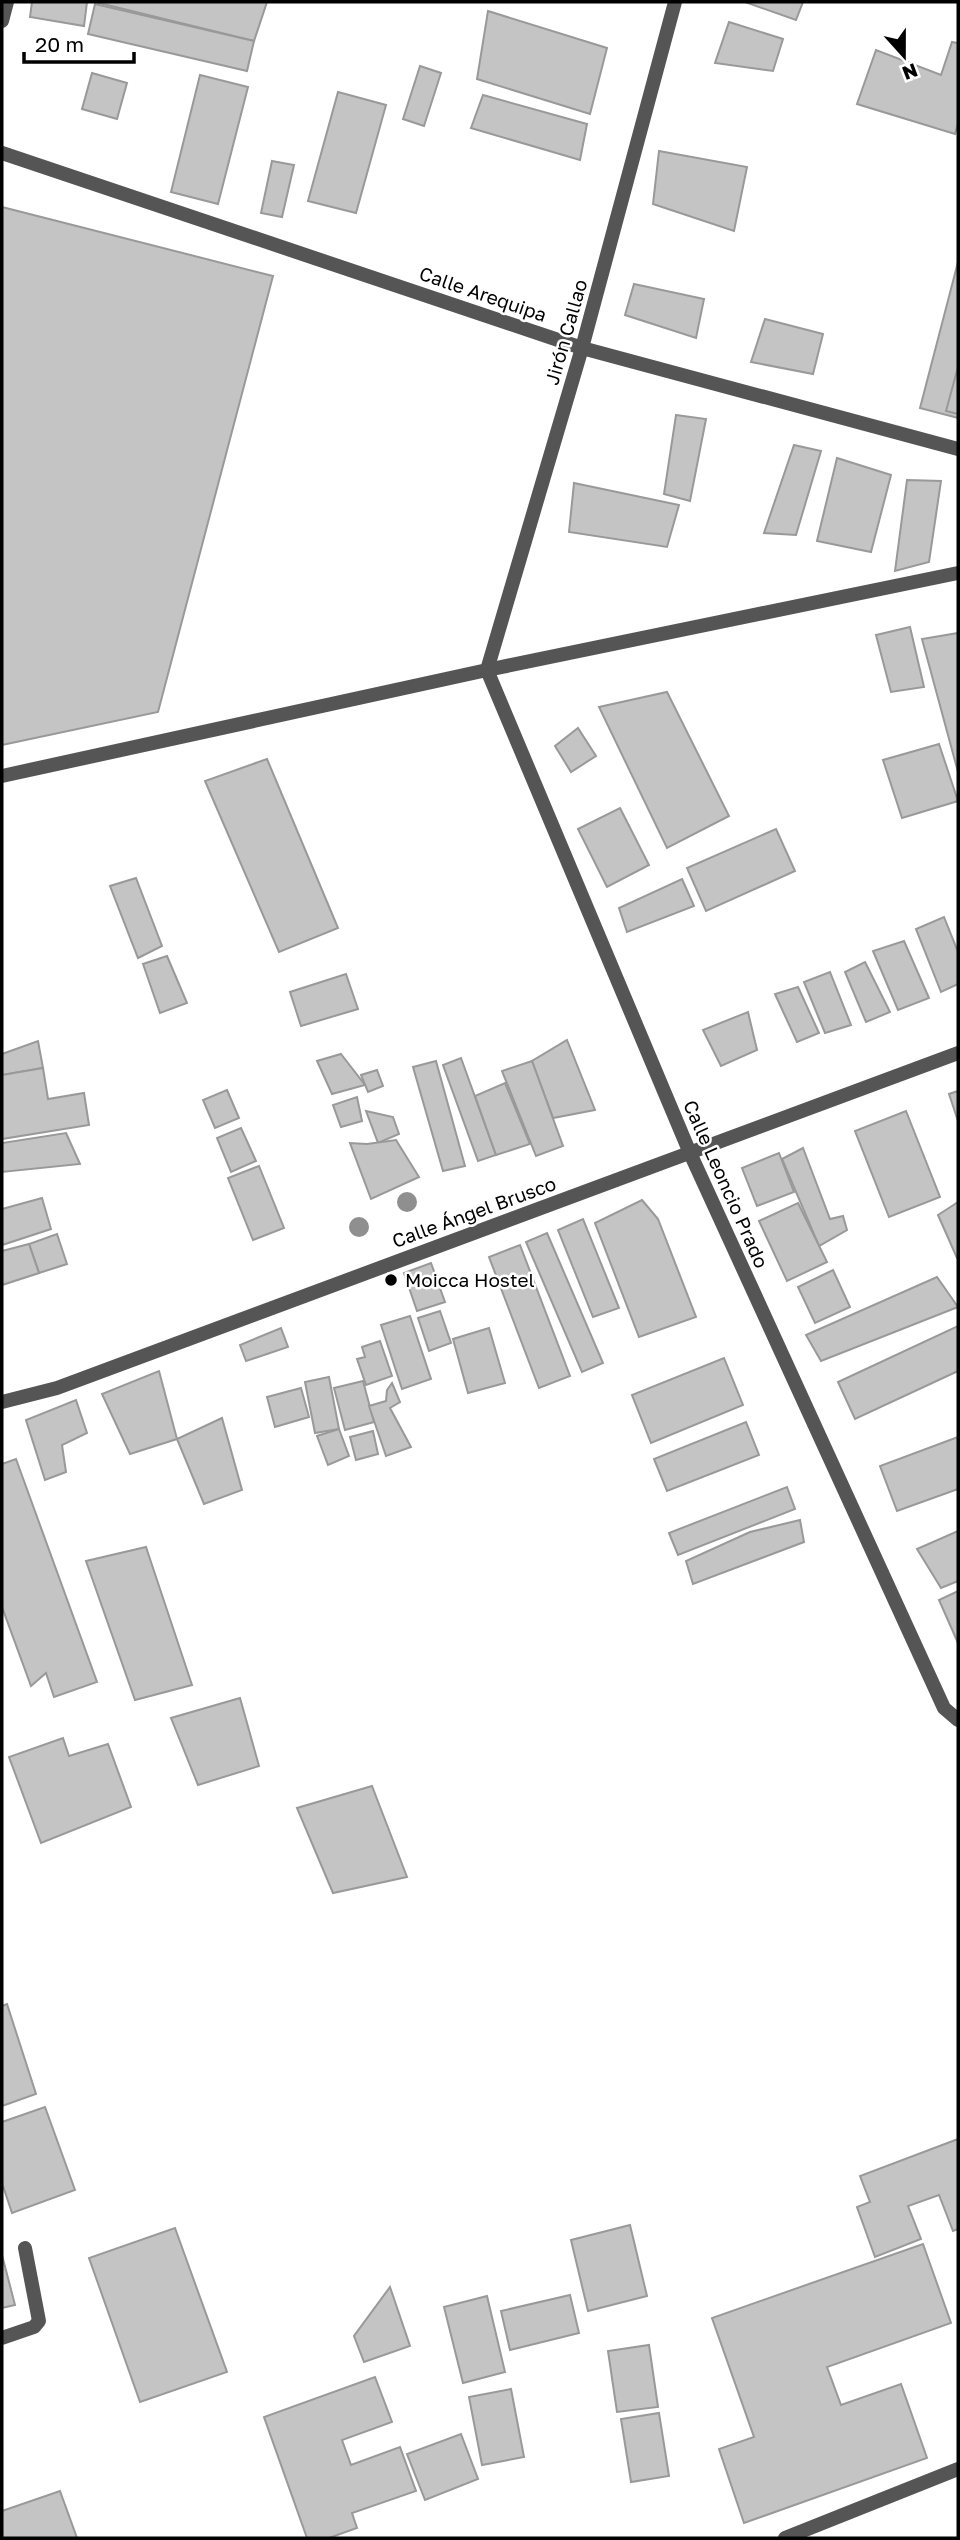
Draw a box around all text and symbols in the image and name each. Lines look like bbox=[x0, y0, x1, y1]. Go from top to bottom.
scale bar bbox=[24, 21, 135, 65]
north arrow bbox=[869, 21, 939, 91]
text: 20 m bbox=[35, 31, 84, 57]
text: N bbox=[899, 59, 921, 86]
street label: Calle Arequipa bbox=[417, 261, 550, 326]
street label: Jirón Callao bbox=[539, 276, 592, 387]
street label: Calle Leoncio Prado bbox=[679, 1096, 774, 1271]
street label: Calle Ángel Brusco bbox=[389, 1171, 559, 1252]
place label: Moicca Hostel bbox=[405, 1268, 535, 1291]
marker: Moicca Hostel bbox=[383, 1272, 399, 1288]

